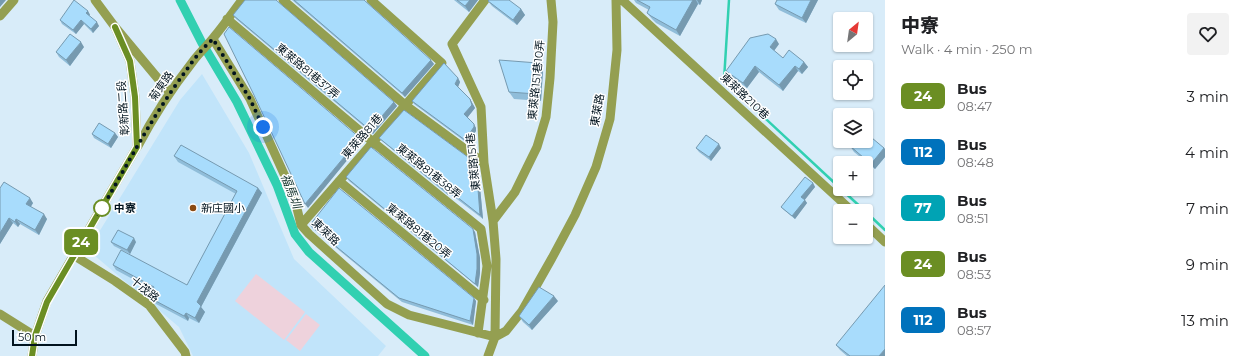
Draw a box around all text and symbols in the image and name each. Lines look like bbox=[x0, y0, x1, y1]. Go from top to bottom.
north arrow bbox=[833, 12, 873, 52]
map controls bbox=[833, 12, 873, 244]
button: heart bbox=[1187, 13, 1229, 55]
text: 中寮 bbox=[901, 14, 939, 37]
street label: 東萊路151巷10弄 bbox=[525, 39, 547, 121]
street label: 東萊路81巷37弄 bbox=[273, 40, 343, 102]
text: Walk · 4 min · 250 m bbox=[901, 41, 1032, 57]
button: locate bbox=[833, 60, 873, 100]
street label: 菊東路 bbox=[146, 68, 176, 104]
street label: 東萊路210巷 bbox=[718, 70, 772, 122]
text: Bus bbox=[957, 79, 987, 98]
street label: 彰新路二段 bbox=[114, 80, 132, 136]
text: 24 bbox=[914, 87, 932, 105]
text: 3 min bbox=[1187, 87, 1229, 106]
street label: 東萊路 bbox=[587, 93, 607, 127]
text: 08:47 bbox=[957, 98, 992, 114]
button: layers bbox=[833, 108, 873, 148]
street label: 東萊路81巷 bbox=[339, 111, 385, 161]
your location bbox=[253, 117, 273, 137]
street label: 東萊路151巷 bbox=[463, 132, 483, 192]
text: Bus bbox=[957, 135, 987, 154]
street label: 東萊路81巷38弄 bbox=[394, 141, 464, 201]
text: 112 bbox=[913, 143, 933, 161]
text: 4 min bbox=[1185, 143, 1229, 162]
text: 08:48 bbox=[957, 154, 994, 170]
button: + bbox=[833, 156, 873, 196]
water label: 福馬圳 bbox=[278, 171, 306, 212]
text: Bus bbox=[957, 191, 987, 210]
marker: 中寮 bbox=[93, 199, 111, 217]
text: 77 bbox=[914, 199, 932, 217]
text: 7 min bbox=[1186, 199, 1229, 218]
place label: 中寮 bbox=[114, 201, 136, 215]
place label: 新庄國小 bbox=[201, 201, 245, 215]
street label: 東萊路81巷20弄 bbox=[384, 201, 454, 261]
marker: 新庄國小 bbox=[188, 203, 198, 213]
button: − bbox=[833, 204, 873, 244]
text: 08:51 bbox=[957, 210, 989, 226]
street label: 東萊路 bbox=[309, 216, 343, 248]
line badge: 24 bbox=[63, 229, 99, 255]
text: 24 bbox=[72, 233, 90, 251]
text: Bus bbox=[957, 247, 987, 266]
text: 24 bbox=[914, 255, 932, 273]
text: 9 min bbox=[1186, 255, 1229, 274]
text: 08:53 bbox=[957, 266, 991, 282]
street label: 十茂路 bbox=[128, 273, 162, 305]
text: Bus bbox=[957, 303, 987, 322]
text: 112 bbox=[913, 311, 933, 329]
text: 13 min bbox=[1181, 311, 1229, 330]
text: 08:57 bbox=[957, 322, 992, 338]
scale bar bbox=[12, 328, 77, 347]
text: 50 m bbox=[18, 330, 46, 344]

